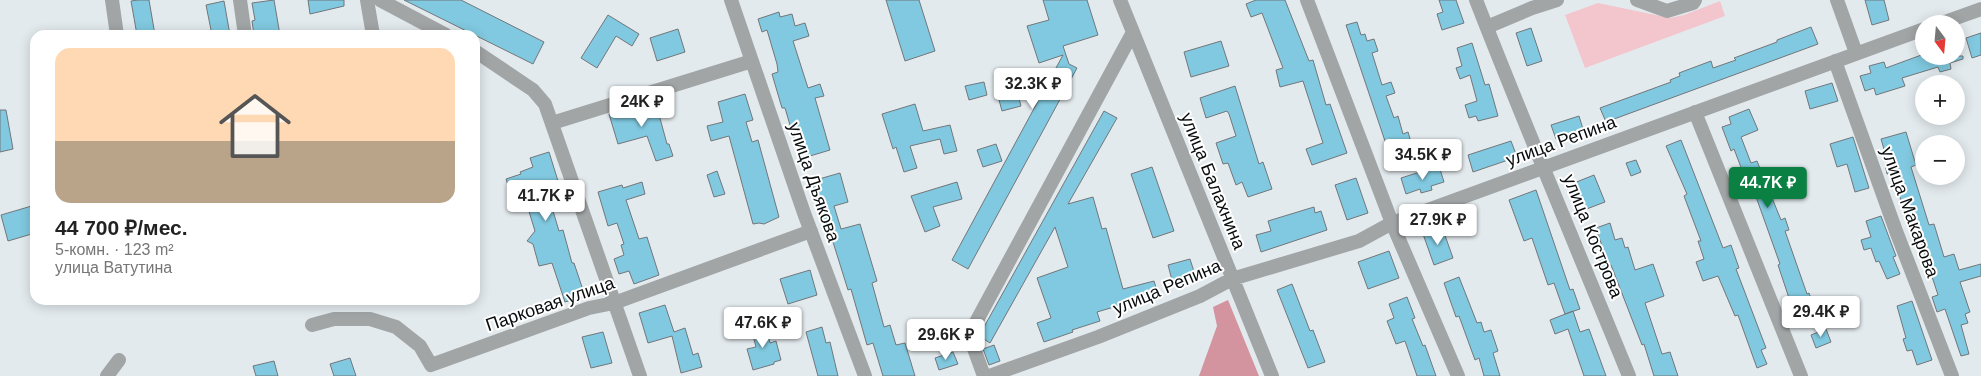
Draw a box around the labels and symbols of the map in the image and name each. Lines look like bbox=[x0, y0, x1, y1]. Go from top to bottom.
north arrow bbox=[1915, 15, 1965, 65]
pin: 32.3K ₽ bbox=[987, 68, 1079, 110]
pin: 24K ₽ bbox=[607, 86, 677, 128]
street label: улица Балахнина bbox=[1176, 110, 1250, 253]
street label: улица Репина bbox=[1503, 112, 1620, 170]
street label: улица Дъякова bbox=[784, 120, 844, 245]
pin: 34.5K ₽ bbox=[1377, 138, 1469, 181]
street label: улица Макарова bbox=[1877, 144, 1943, 281]
pin: 44.7K ₽ bbox=[1722, 166, 1814, 209]
street label: улица Кострова bbox=[1559, 171, 1627, 302]
pin: 41.7K ₽ bbox=[500, 180, 592, 222]
pin: 27.9K ₽ bbox=[1392, 204, 1484, 246]
street label: улица Репина bbox=[1110, 255, 1225, 319]
street label: Парковая улица bbox=[483, 272, 618, 335]
pin: 29.4K ₽ bbox=[1775, 296, 1867, 338]
pin: 47.6K ₽ bbox=[717, 306, 809, 349]
pin: 29.6K ₽ bbox=[900, 318, 992, 361]

